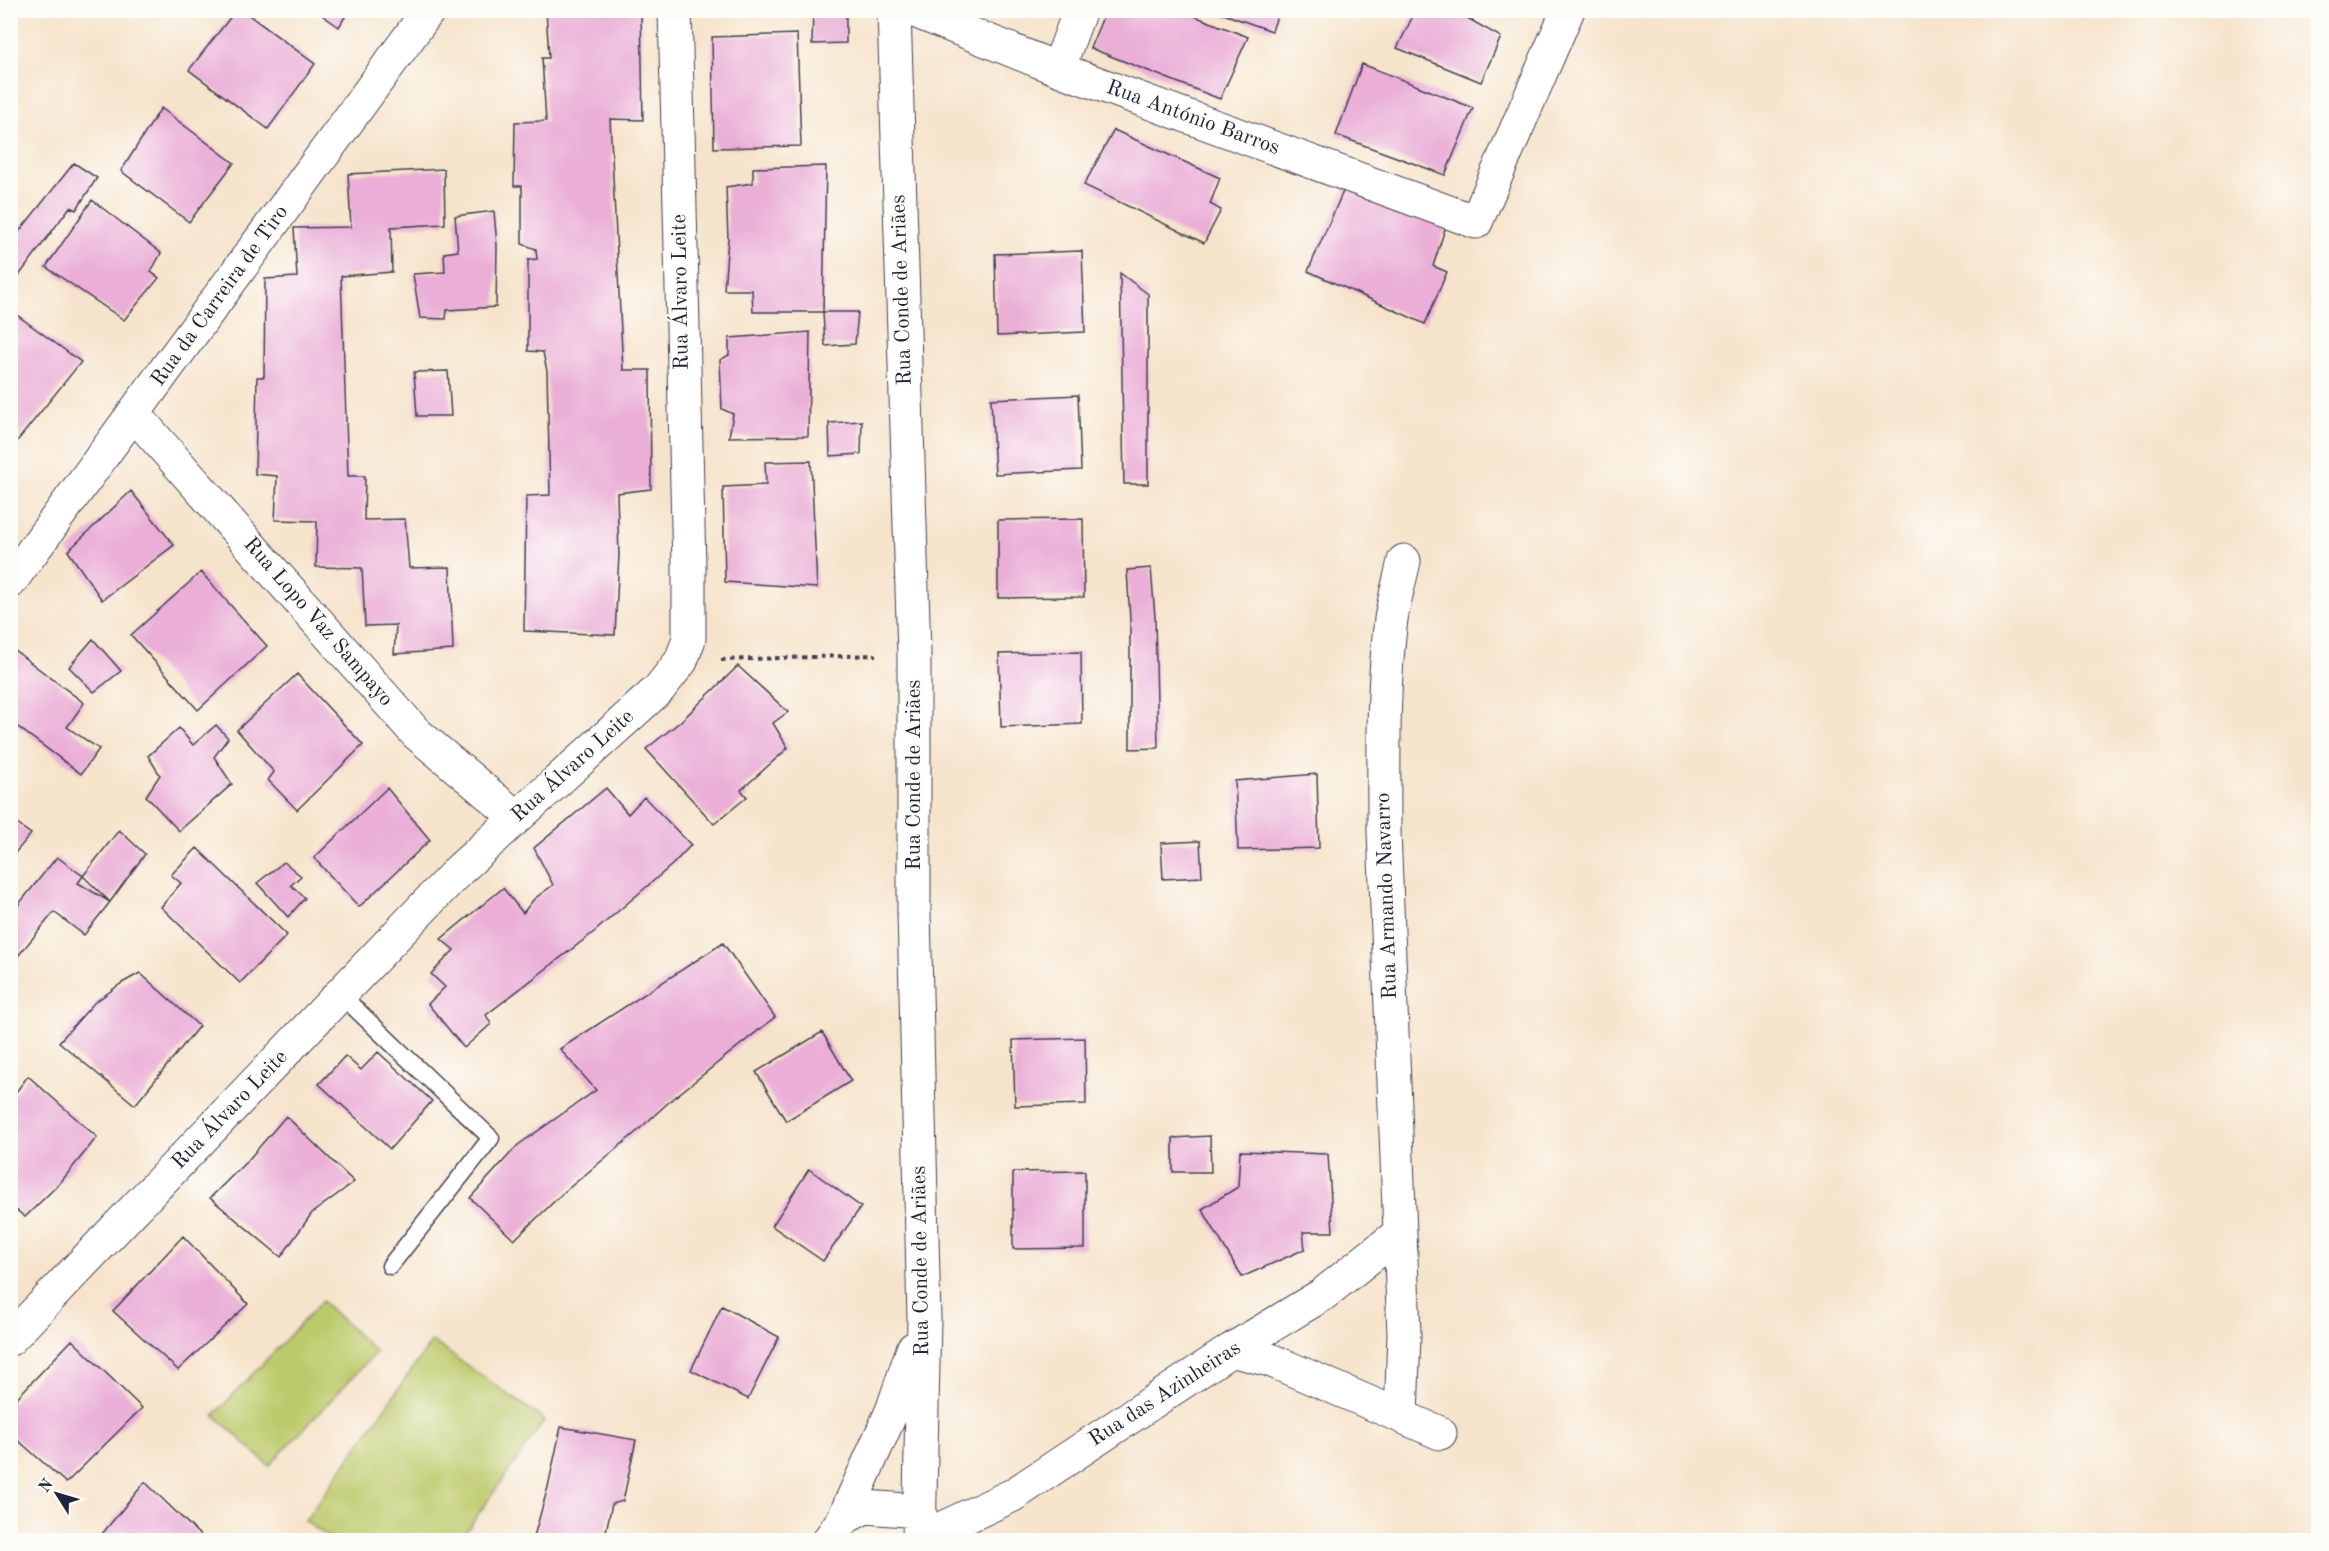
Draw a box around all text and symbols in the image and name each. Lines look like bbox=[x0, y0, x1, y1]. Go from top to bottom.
street label: Rua António Barros bbox=[1104, 77, 1282, 159]
street label: Rua Conde de Ariães bbox=[888, 194, 916, 386]
street label: Rua da Carreira de Tiro bbox=[148, 202, 292, 390]
street label: Rua Álvaro Leite bbox=[665, 214, 693, 370]
street label: Rua Lopo Vaz Sampayo bbox=[239, 534, 397, 710]
street label: Rua Conde de Ariães bbox=[904, 680, 925, 870]
street label: Rua Álvaro Leite bbox=[505, 703, 638, 826]
street label: Rua Armando Navarro bbox=[1373, 792, 1401, 1000]
street label: Rua Álvaro Leite bbox=[165, 1044, 292, 1174]
street label: Rua Conde de Ariães bbox=[909, 1165, 933, 1357]
street label: Rua das Azinheiras bbox=[1085, 1337, 1245, 1451]
north arrow bbox=[27, 1464, 87, 1524]
text: N bbox=[37, 1476, 57, 1496]

